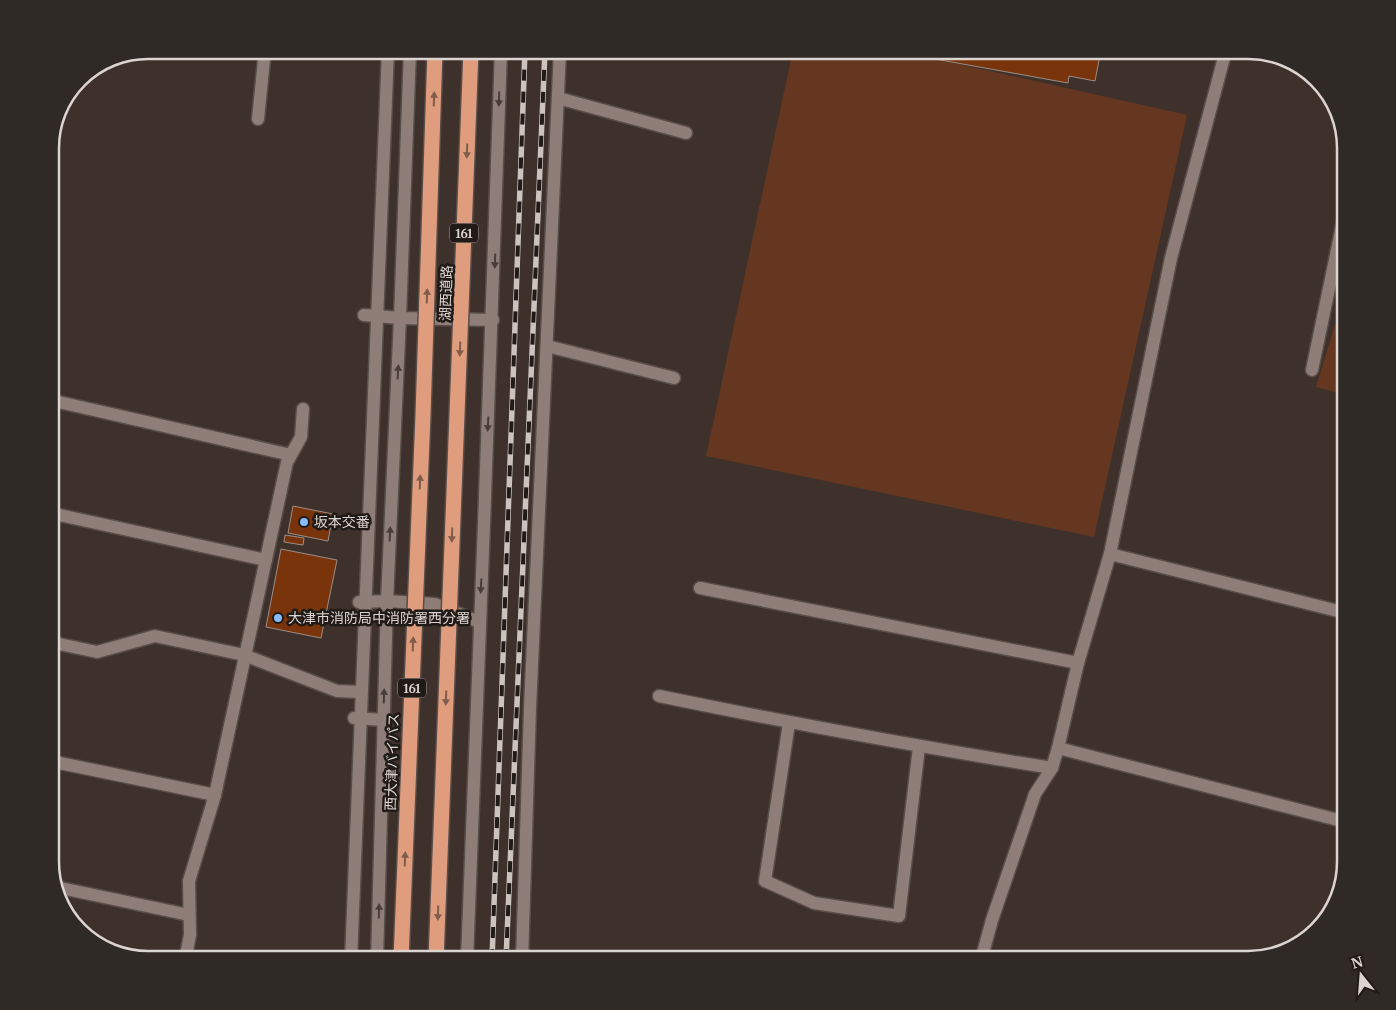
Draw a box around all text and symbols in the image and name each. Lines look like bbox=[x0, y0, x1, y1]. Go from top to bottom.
one-way arrow bbox=[430, 91, 438, 107]
one-way arrow bbox=[495, 91, 503, 107]
one-way arrow bbox=[463, 143, 471, 159]
road number: 161 bbox=[450, 224, 478, 242]
one-way arrow bbox=[490, 253, 498, 269]
street label: 湖西道路 bbox=[436, 265, 456, 321]
one-way arrow bbox=[423, 288, 431, 304]
one-way arrow bbox=[455, 341, 463, 357]
one-way arrow bbox=[394, 363, 402, 379]
one-way arrow bbox=[484, 416, 492, 432]
one-way arrow bbox=[416, 473, 424, 489]
place label: 坂本交番 bbox=[314, 513, 370, 531]
marker: 坂本交番 bbox=[298, 516, 310, 528]
one-way arrow bbox=[386, 526, 394, 542]
one-way arrow bbox=[448, 528, 456, 544]
one-way arrow bbox=[476, 578, 484, 594]
place label: 大津市消防局中消防署西分署 bbox=[288, 609, 470, 627]
marker: 大津市消防局中消防署西分署 bbox=[272, 612, 284, 624]
one-way arrow bbox=[410, 636, 418, 652]
road number: 161 bbox=[398, 678, 426, 698]
one-way arrow bbox=[380, 688, 388, 704]
one-way arrow bbox=[442, 690, 450, 706]
street label: 西大津バイパス bbox=[381, 713, 403, 811]
one-way arrow bbox=[401, 851, 409, 867]
one-way arrow bbox=[375, 903, 383, 919]
one-way arrow bbox=[434, 905, 442, 921]
north arrow bbox=[1336, 950, 1386, 1000]
text: N bbox=[1349, 952, 1365, 973]

